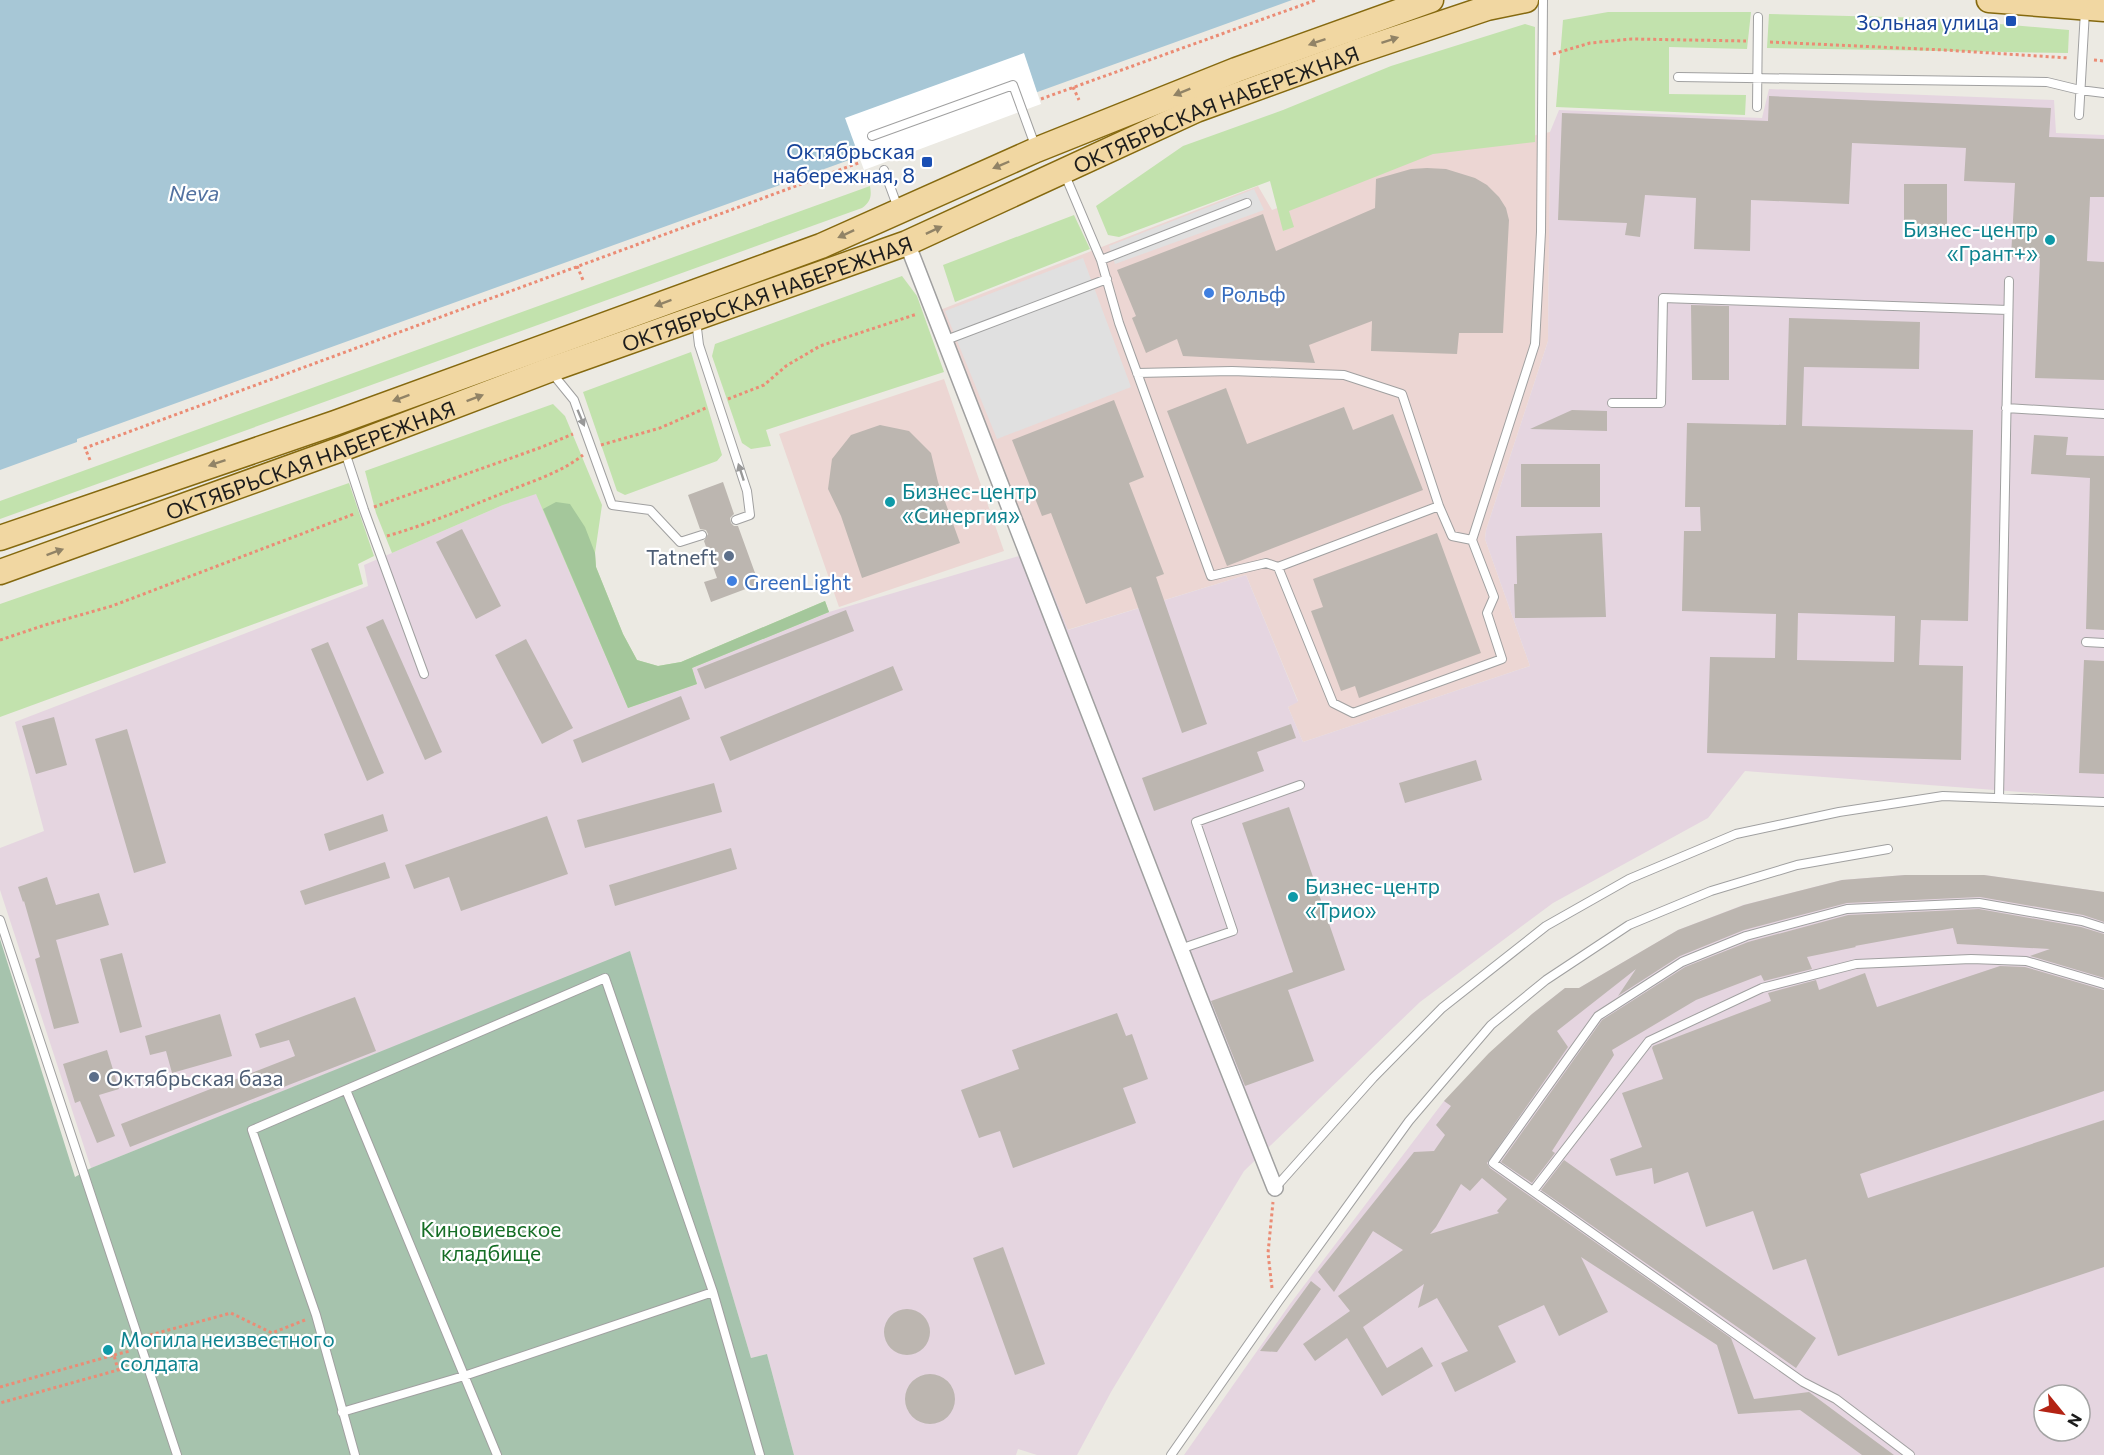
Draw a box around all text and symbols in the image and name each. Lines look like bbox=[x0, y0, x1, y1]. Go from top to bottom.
place label: Зольная улица bbox=[1856, 9, 1999, 34]
marker: Зольная улица bbox=[2004, 14, 2018, 28]
one-way arrow bbox=[1381, 35, 1399, 45]
one-way arrow bbox=[1308, 37, 1326, 47]
street label: ОКТЯБРЬСКАЯ НАБЕРЕЖНАЯ bbox=[1069, 39, 1362, 178]
one-way arrow bbox=[1172, 87, 1190, 97]
place label: Октябрьская набережная, 8 bbox=[773, 138, 915, 187]
marker: Октябрьская набережная, 8 bbox=[920, 155, 934, 169]
one-way arrow bbox=[992, 161, 1010, 170]
water label: Neva bbox=[169, 179, 219, 206]
place label: Бизнес-центр «Грант+» bbox=[1903, 216, 2038, 265]
one-way arrow bbox=[925, 226, 942, 235]
street label: ОКТЯБРЬСКАЯ НАБЕРЕЖНАЯ bbox=[618, 230, 915, 356]
one-way arrow bbox=[837, 230, 854, 239]
marker: Бизнес-центр «Грант+» bbox=[2043, 233, 2057, 247]
place label: Рольф bbox=[1221, 281, 1286, 306]
marker: Рольф bbox=[1202, 286, 1216, 300]
one-way arrow bbox=[654, 298, 672, 308]
one-way arrow bbox=[466, 393, 484, 403]
street label: ОКТЯБРЬСКАЯ НАБЕРЕЖНАЯ bbox=[162, 394, 458, 524]
one-way arrow bbox=[392, 394, 410, 404]
one-way arrow bbox=[577, 409, 586, 426]
one-way arrow bbox=[208, 459, 226, 469]
one-way arrow bbox=[736, 463, 745, 481]
place label: Бизнес-центр «Синергия» bbox=[902, 478, 1037, 527]
marker: Бизнес-центр «Синергия» bbox=[883, 495, 897, 509]
place label: Tatneft bbox=[646, 544, 717, 569]
one-way arrow bbox=[46, 547, 64, 557]
marker: Tatneft bbox=[722, 549, 736, 563]
place label: GreenLight bbox=[744, 569, 851, 594]
marker: GreenLight bbox=[725, 574, 739, 588]
place label: Бизнес-центр «Трио» bbox=[1305, 873, 1440, 922]
marker: Бизнес-центр «Трио» bbox=[1286, 890, 1300, 904]
place label: Октябрьская база bbox=[106, 1065, 283, 1090]
marker: Октябрьская база bbox=[87, 1070, 101, 1084]
park label: Киновиевское кладбище bbox=[421, 1216, 561, 1265]
place label: Могила неизвестного солдата bbox=[120, 1326, 335, 1375]
marker: Могила неизвестного солдата bbox=[101, 1343, 115, 1357]
north arrow bbox=[2032, 1383, 2092, 1443]
text: N bbox=[2064, 1411, 2087, 1431]

